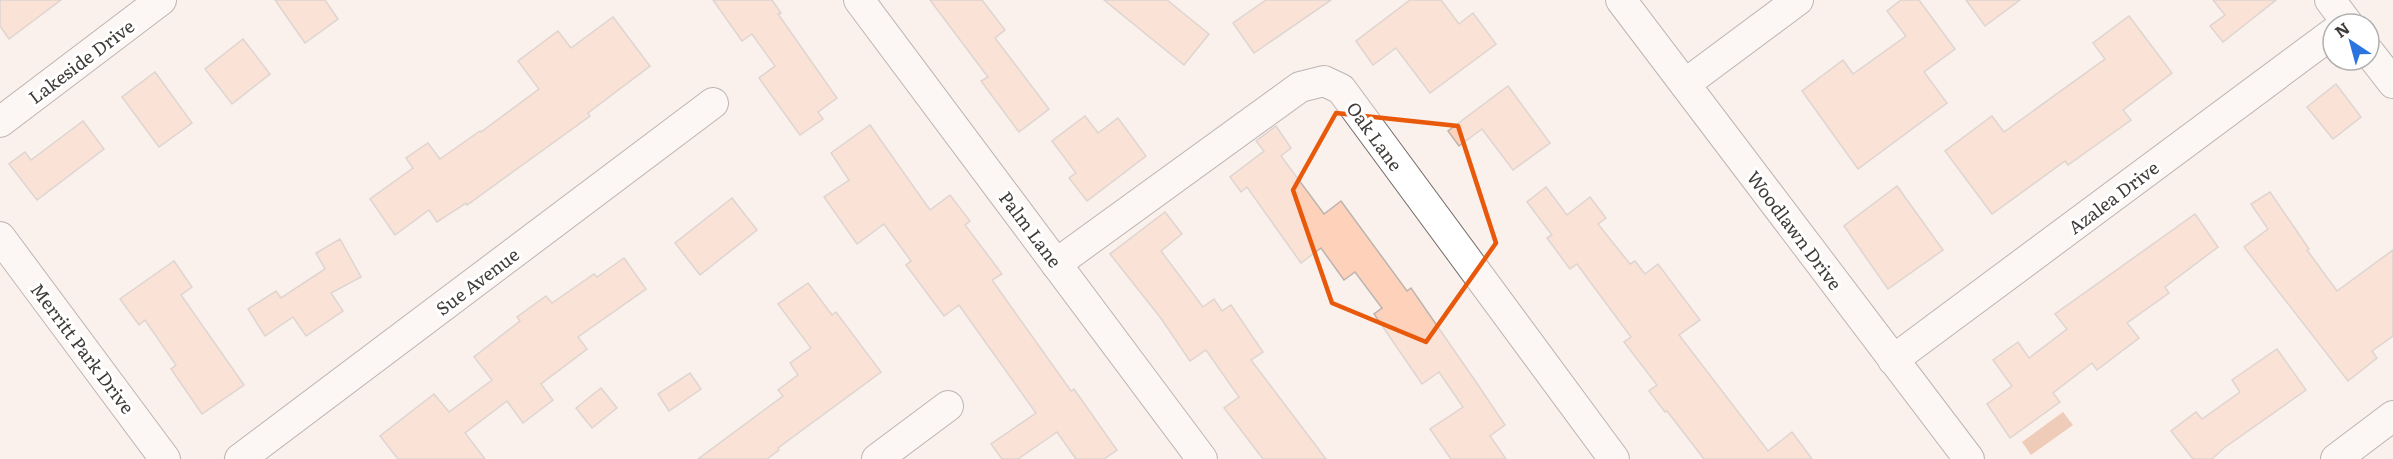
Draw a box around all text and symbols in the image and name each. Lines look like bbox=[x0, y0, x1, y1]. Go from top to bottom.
street label: Lakeside Drive bbox=[22, 12, 140, 110]
north arrow bbox=[2321, 12, 2381, 72]
text: N bbox=[2329, 15, 2354, 43]
street label: Oak Lane bbox=[1341, 96, 1409, 176]
street label: Azalea Drive bbox=[2062, 154, 2164, 240]
street label: Woodlawn Drive bbox=[1741, 165, 1849, 295]
street label: Palm Lane bbox=[993, 185, 1069, 273]
street label: Sue Avenue bbox=[430, 241, 524, 321]
street label: Merritt Park Drive bbox=[25, 277, 141, 419]

